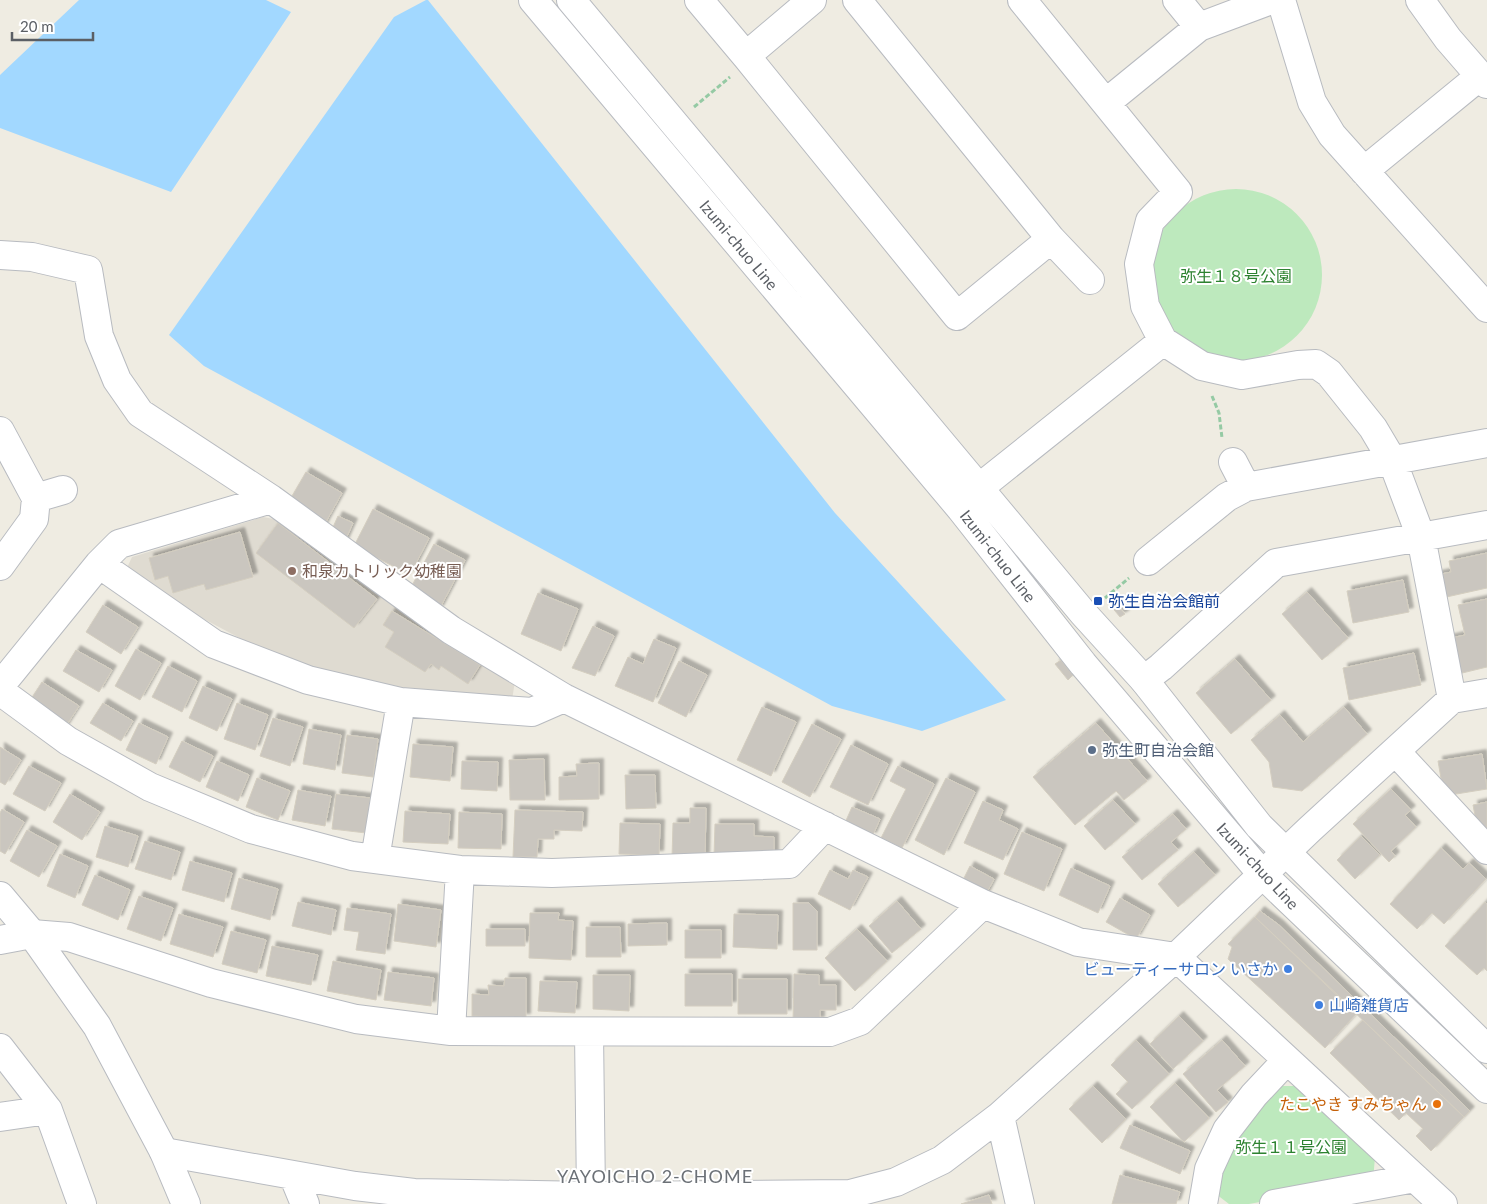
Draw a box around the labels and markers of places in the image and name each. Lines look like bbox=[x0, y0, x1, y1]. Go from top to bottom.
place label: 和泉カトリック幼稚園 bbox=[302, 561, 462, 580]
marker: 和泉カトリック幼稚園 bbox=[286, 565, 298, 577]
place label: 弥生自治会館前 bbox=[1108, 591, 1220, 610]
marker: 弥生自治会館前 bbox=[1092, 595, 1104, 607]
place label: 弥生町自治会館 bbox=[1102, 740, 1214, 759]
marker: 弥生町自治会館 bbox=[1086, 744, 1098, 756]
place label: ビューティーサロン いさか bbox=[1083, 959, 1278, 978]
marker: ビューティーサロン いさか bbox=[1282, 963, 1294, 975]
place label: 山崎雑貨店 bbox=[1329, 995, 1409, 1014]
marker: 山崎雑貨店 bbox=[1313, 999, 1325, 1011]
place label: たこやき すみちゃん bbox=[1279, 1094, 1427, 1113]
marker: たこやき すみちゃん bbox=[1431, 1098, 1443, 1110]

